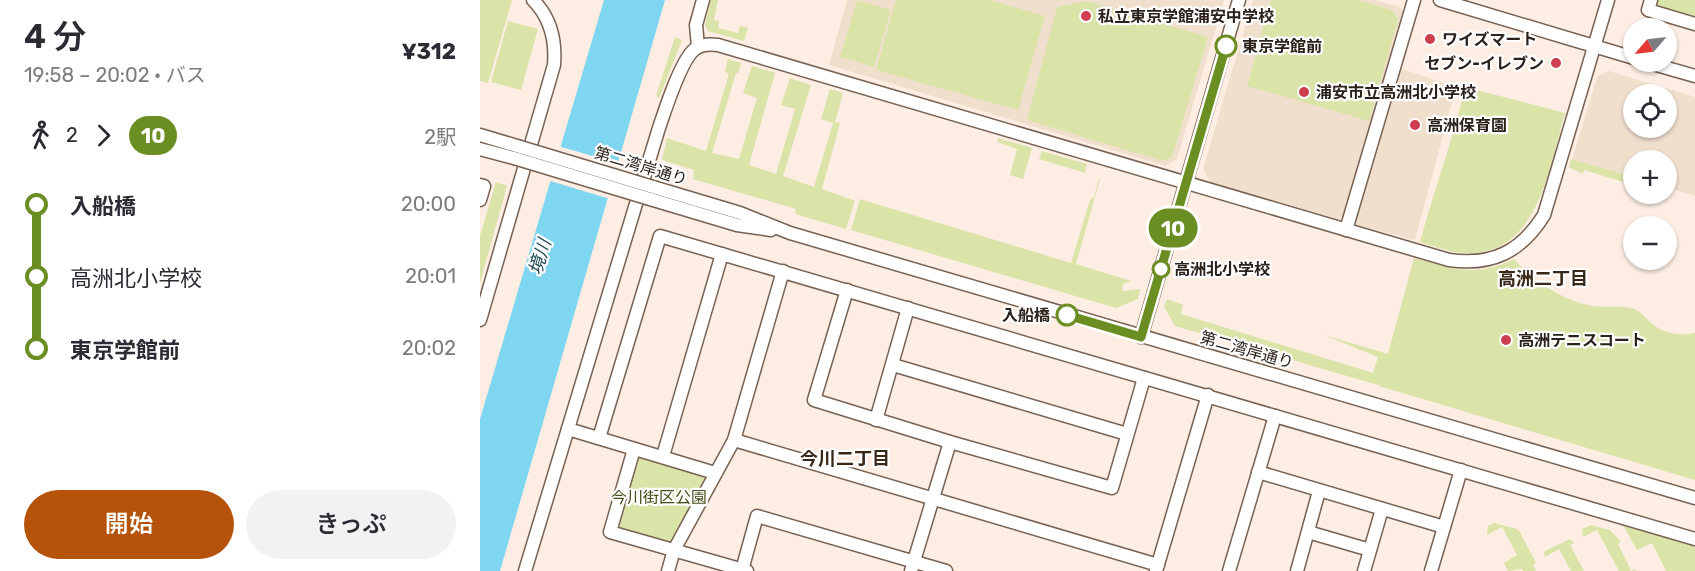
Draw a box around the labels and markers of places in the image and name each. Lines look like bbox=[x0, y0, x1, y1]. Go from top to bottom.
place label: 私立東京学館浦安中学校 bbox=[1098, 7, 1274, 26]
marker: 私立東京学館浦安中学校 bbox=[1079, 9, 1093, 23]
place label: ワイズマート bbox=[1442, 30, 1538, 49]
marker: ワイズマート bbox=[1423, 32, 1437, 46]
marker: 東京学館前 bbox=[1215, 35, 1237, 57]
place label: 東京学館前 bbox=[1242, 37, 1322, 56]
place label: セブン-イレブン bbox=[1424, 54, 1544, 73]
marker: セブン-イレブン bbox=[1549, 56, 1563, 70]
place label: 浦安市立高洲北小学校 bbox=[1316, 83, 1476, 102]
marker: 浦安市立高洲北小学校 bbox=[1297, 85, 1311, 99]
place label: 高洲保育園 bbox=[1427, 116, 1507, 135]
marker: 高洲保育園 bbox=[1408, 118, 1422, 132]
marker: 高洲北小学校 bbox=[1152, 260, 1170, 278]
place label: 高洲北小学校 bbox=[1174, 260, 1270, 279]
marker: 入船橋 bbox=[1056, 304, 1078, 326]
place label: 入船橋 bbox=[1002, 306, 1050, 325]
place label: 高洲テニスコート bbox=[1518, 331, 1646, 350]
marker: 高洲テニスコート bbox=[1499, 333, 1513, 347]

